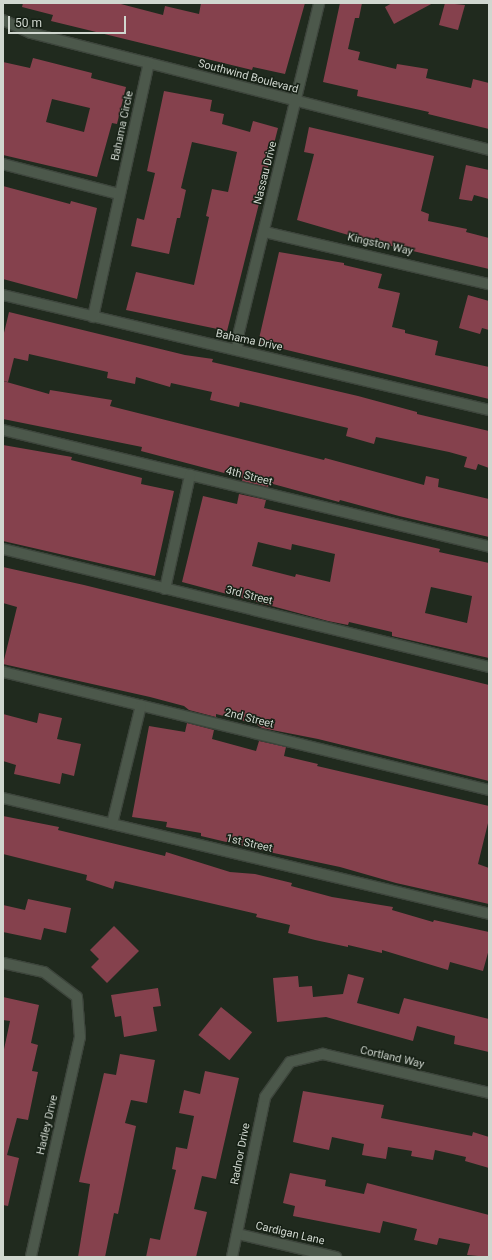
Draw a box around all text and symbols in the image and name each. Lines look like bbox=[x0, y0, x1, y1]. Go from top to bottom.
scale bar bbox=[10, 8, 128, 34]
text: 50 m bbox=[15, 16, 42, 30]
street label: Southwind Boulevard bbox=[196, 57, 300, 97]
street label: Bahama Circle bbox=[109, 90, 137, 162]
street label: Nassau Drive bbox=[252, 140, 280, 206]
street label: Kingston Way bbox=[346, 231, 414, 259]
street label: Bahama Drive bbox=[214, 327, 284, 355]
street label: 4th Street bbox=[224, 465, 274, 489]
street label: 3rd Street bbox=[224, 584, 274, 608]
street label: 2nd Street bbox=[223, 707, 275, 731]
street label: 1st Street bbox=[225, 832, 273, 856]
street label: Cortland Way bbox=[359, 1044, 425, 1072]
street label: Hadley Drive bbox=[35, 1094, 61, 1156]
street label: Radnor Drive bbox=[229, 1122, 253, 1186]
street label: Cardigan Lane bbox=[254, 1220, 326, 1248]

